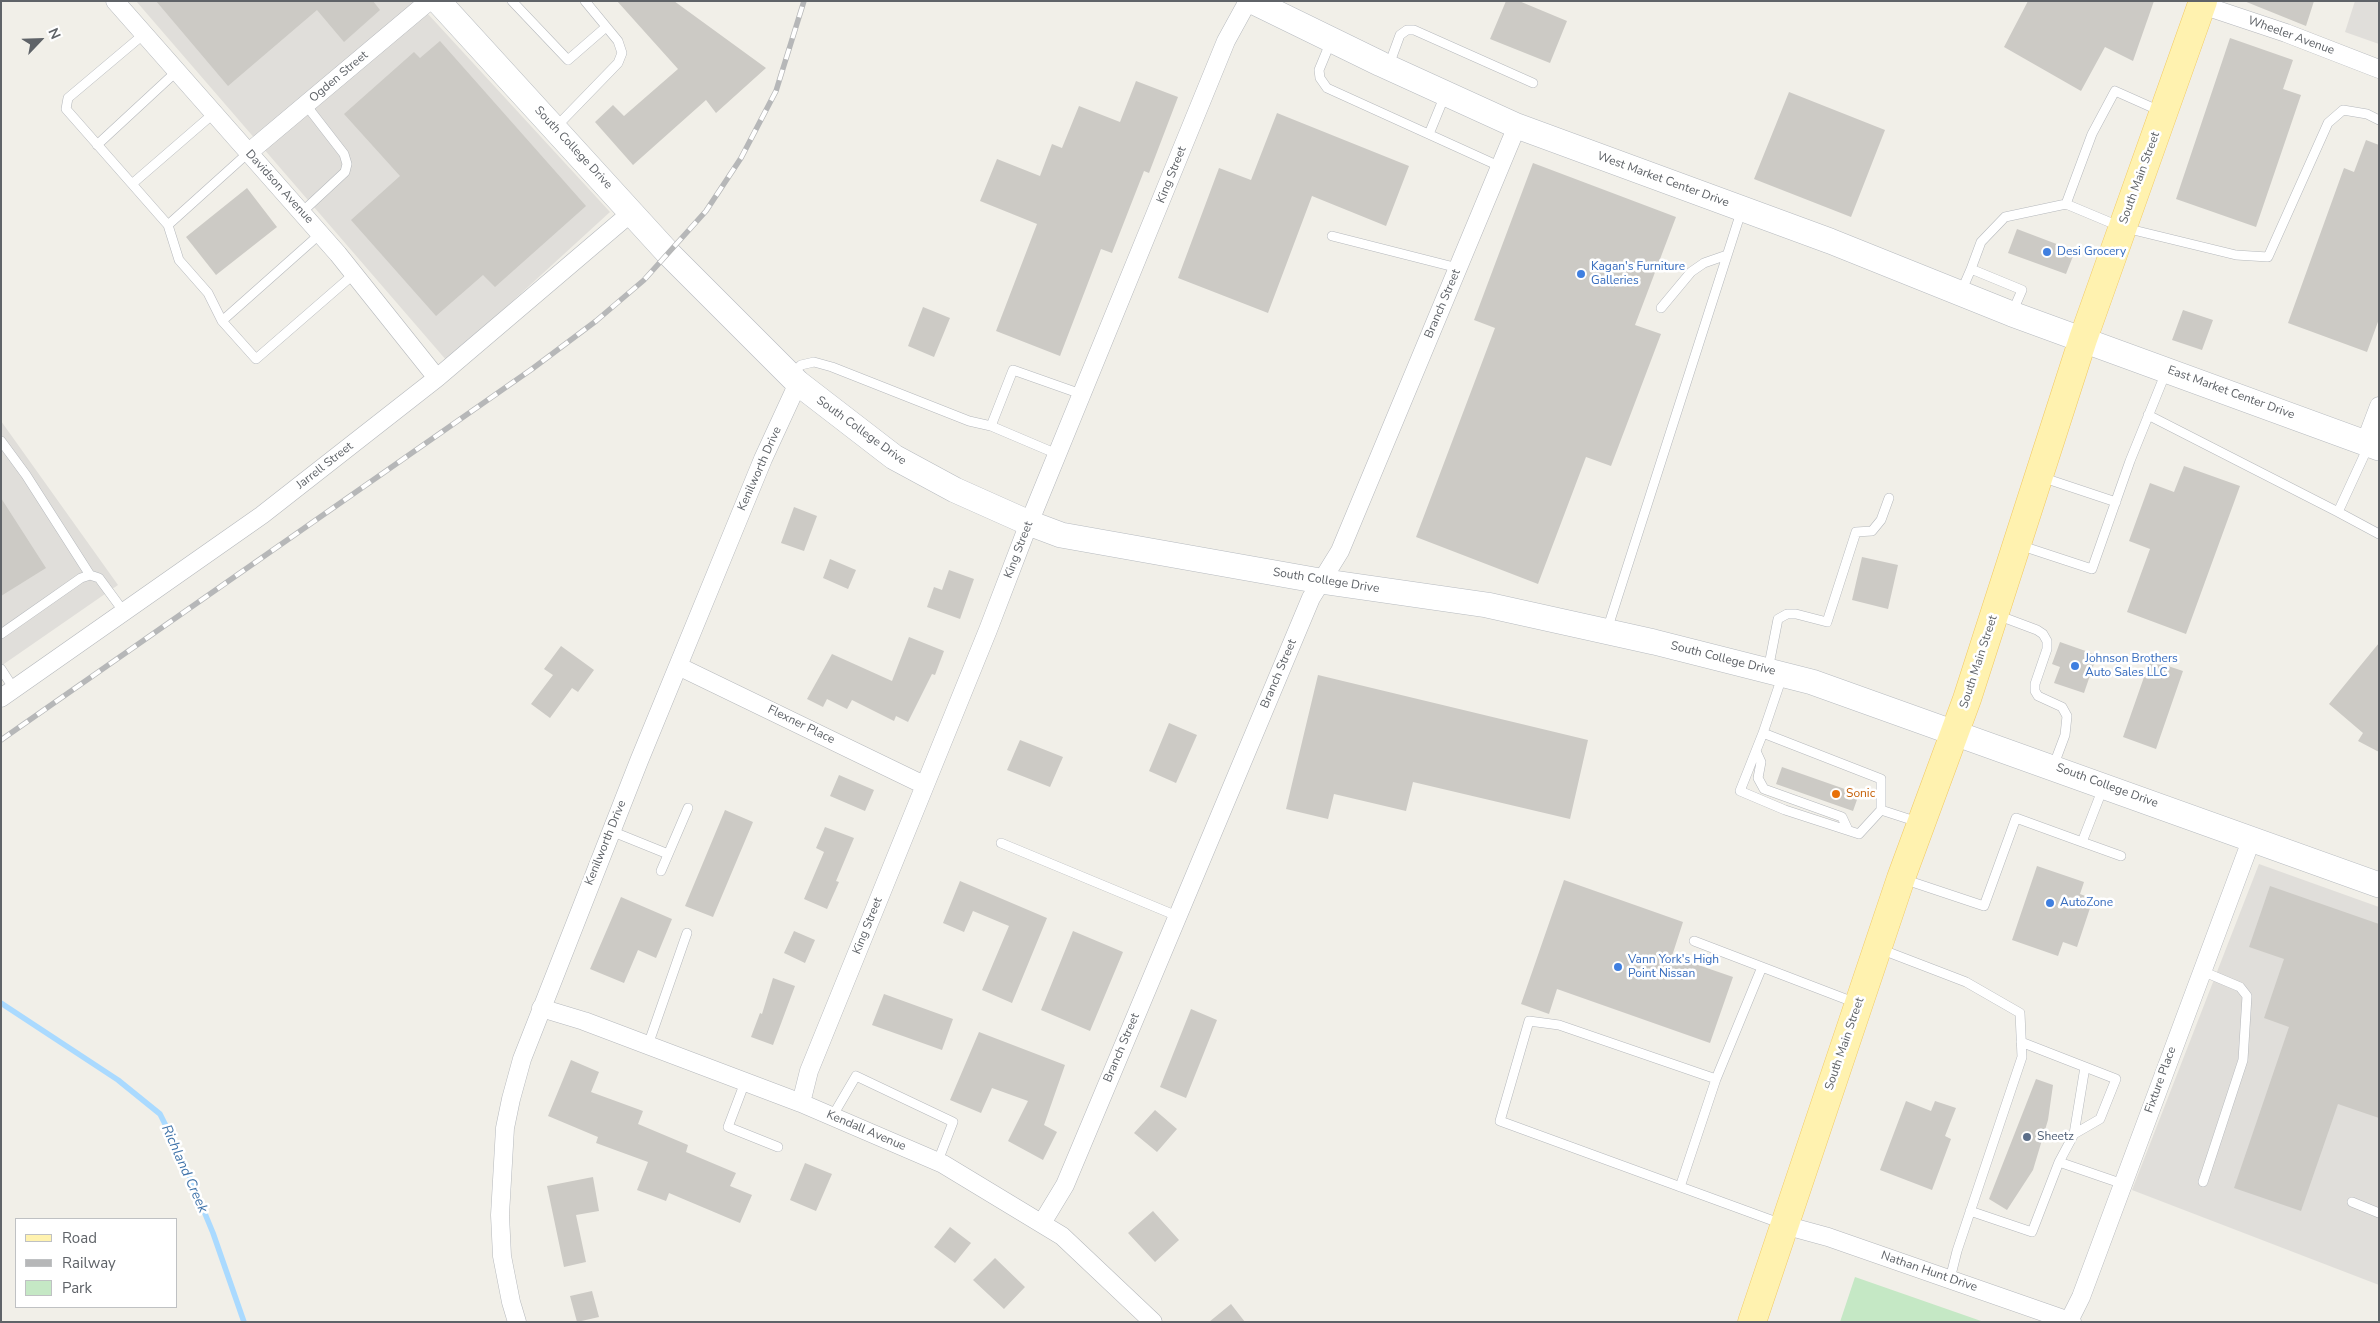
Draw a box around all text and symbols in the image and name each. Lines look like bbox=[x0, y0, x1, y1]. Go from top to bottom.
street label: Wheeler Avenue bbox=[2246, 14, 2336, 58]
north arrow bbox=[15, 15, 65, 65]
text: N bbox=[43, 25, 65, 42]
street label: Ogden Street bbox=[307, 48, 371, 106]
street label: South College Drive bbox=[531, 104, 615, 192]
street label: South Main Street bbox=[2117, 130, 2163, 226]
street label: King Street bbox=[1154, 145, 1190, 205]
street label: Davidson Avenue bbox=[242, 147, 316, 227]
street label: West Market Center Drive bbox=[1595, 149, 1731, 211]
place label: Desi Grocery bbox=[2057, 245, 2126, 259]
marker: Desi Grocery bbox=[2041, 246, 2053, 258]
place label: Kagan's Furniture Galleries bbox=[1591, 260, 1685, 288]
street label: Branch Street bbox=[1422, 267, 1464, 341]
marker: Kagan's Furniture Galleries bbox=[1575, 268, 1587, 280]
street label: East Market Center Drive bbox=[2166, 363, 2296, 423]
street label: South College Drive bbox=[813, 394, 909, 468]
street label: Kenilworth Drive bbox=[735, 425, 785, 513]
street label: Jarrell Street bbox=[294, 439, 356, 493]
street label: King Street bbox=[1002, 519, 1036, 581]
street label: South College Drive bbox=[1272, 565, 1380, 597]
street label: South Main Street bbox=[1957, 614, 2001, 710]
street label: Branch Street bbox=[1258, 637, 1300, 711]
street label: South College Drive bbox=[1669, 639, 1777, 679]
place label: Johnson Brothers Auto Sales LLC bbox=[2085, 652, 2178, 680]
marker: Johnson Brothers Auto Sales LLC bbox=[2069, 660, 2081, 672]
street label: Flexner Place bbox=[765, 703, 837, 747]
street label: South College Drive bbox=[2054, 761, 2160, 811]
place label: Sonic bbox=[1846, 787, 1875, 801]
marker: Sonic bbox=[1830, 788, 1842, 800]
street label: Kenilworth Drive bbox=[582, 798, 630, 888]
street label: King Street bbox=[850, 896, 886, 956]
place label: AutoZone bbox=[2060, 896, 2113, 910]
marker: AutoZone bbox=[2044, 897, 2056, 909]
place label: Vann York's High Point Nissan bbox=[1628, 953, 1719, 981]
marker: Vann York's High Point Nissan bbox=[1612, 961, 1624, 973]
street label: South Main Street bbox=[1822, 996, 1868, 1092]
street label: Branch Street bbox=[1101, 1011, 1143, 1085]
street label: Fixture Place bbox=[2142, 1045, 2180, 1115]
street label: Kendall Avenue bbox=[824, 1108, 908, 1154]
water label: Richland Creek bbox=[157, 1122, 211, 1216]
place label: Sheetz bbox=[2037, 1130, 2074, 1144]
marker: Sheetz bbox=[2021, 1131, 2033, 1143]
legend bbox=[15, 1218, 178, 1308]
text: Road bbox=[62, 1228, 97, 1248]
street label: Nathan Hunt Drive bbox=[1879, 1249, 1979, 1295]
text: Railway bbox=[62, 1253, 116, 1273]
text: Park bbox=[62, 1278, 92, 1298]

